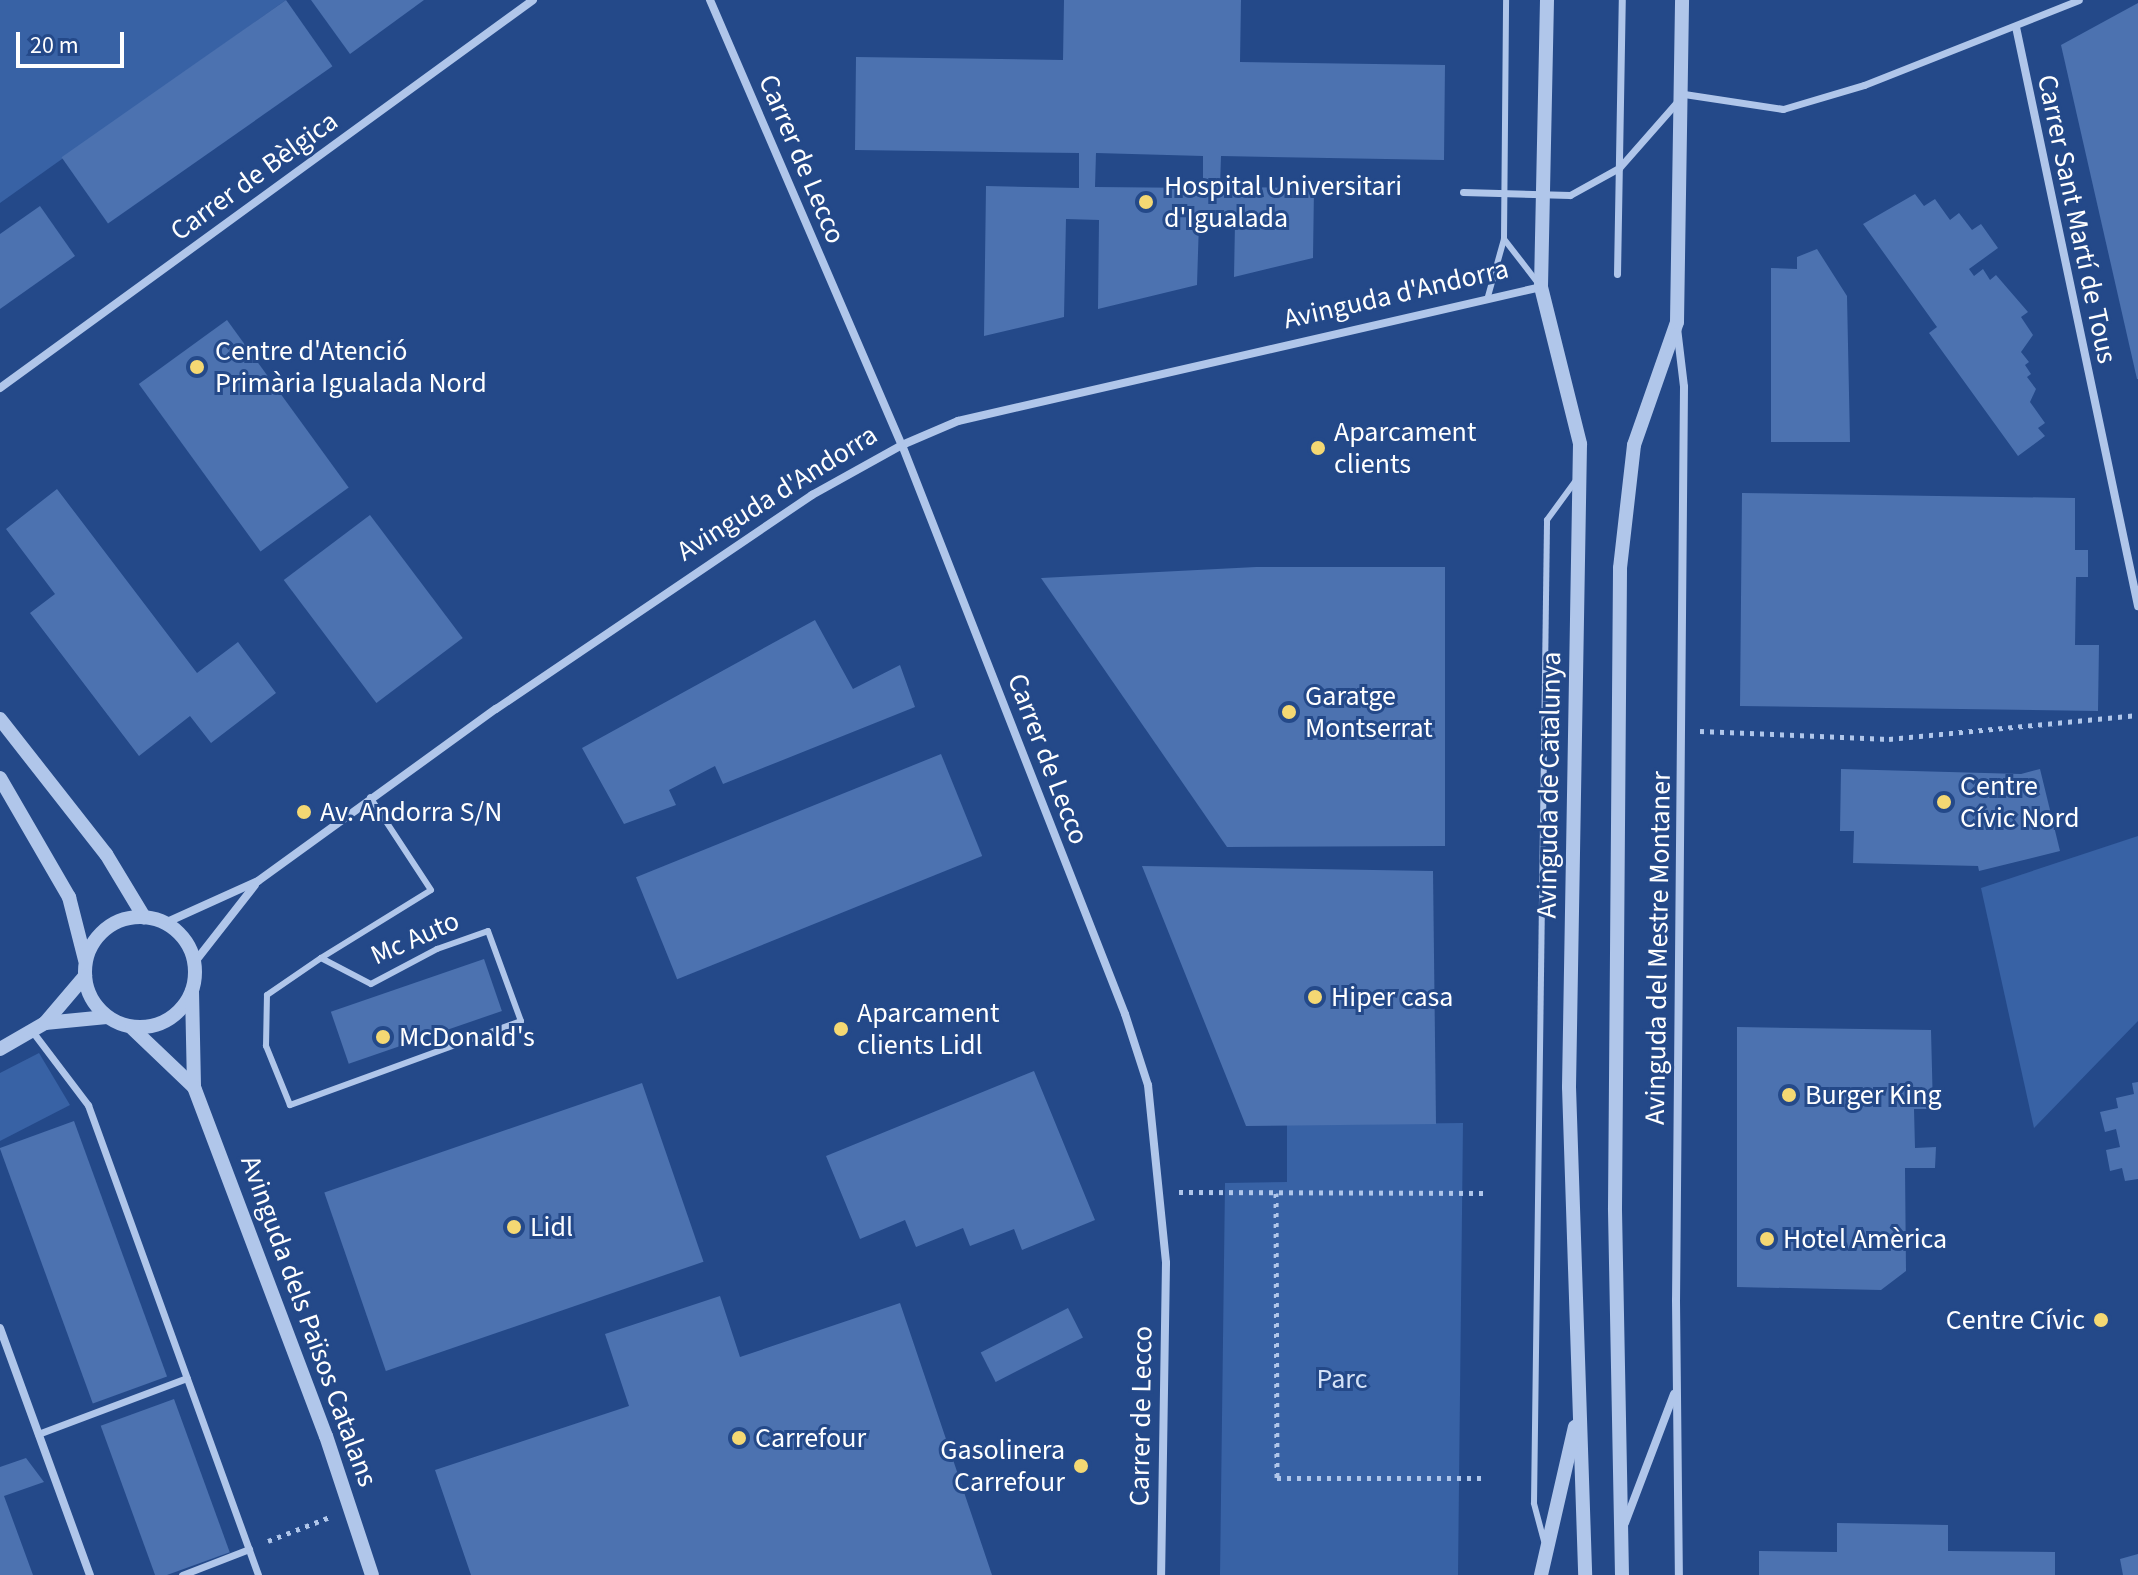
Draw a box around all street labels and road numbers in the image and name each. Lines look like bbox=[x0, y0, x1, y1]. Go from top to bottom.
street label: Carrer de Lecco bbox=[751, 70, 853, 248]
street label: Carrer Sant Martí de Tous bbox=[2030, 72, 2124, 366]
street label: Carrer de Bèlgica bbox=[164, 104, 344, 248]
street label: Avinguda d'Andorra bbox=[1280, 252, 1512, 336]
street label: Avinguda d'Andorra bbox=[671, 418, 883, 568]
street label: Avinguda de Catalunya bbox=[1530, 651, 1568, 919]
street label: Carrer de Lecco bbox=[1000, 669, 1096, 849]
street label: Avinguda del Mestre Montaner bbox=[1638, 771, 1678, 1125]
street label: Mc Auto bbox=[366, 904, 464, 972]
street label: Avinguda dels Països Catalans bbox=[233, 1151, 385, 1491]
street label: Carrer de Lecco bbox=[1123, 1326, 1159, 1506]

